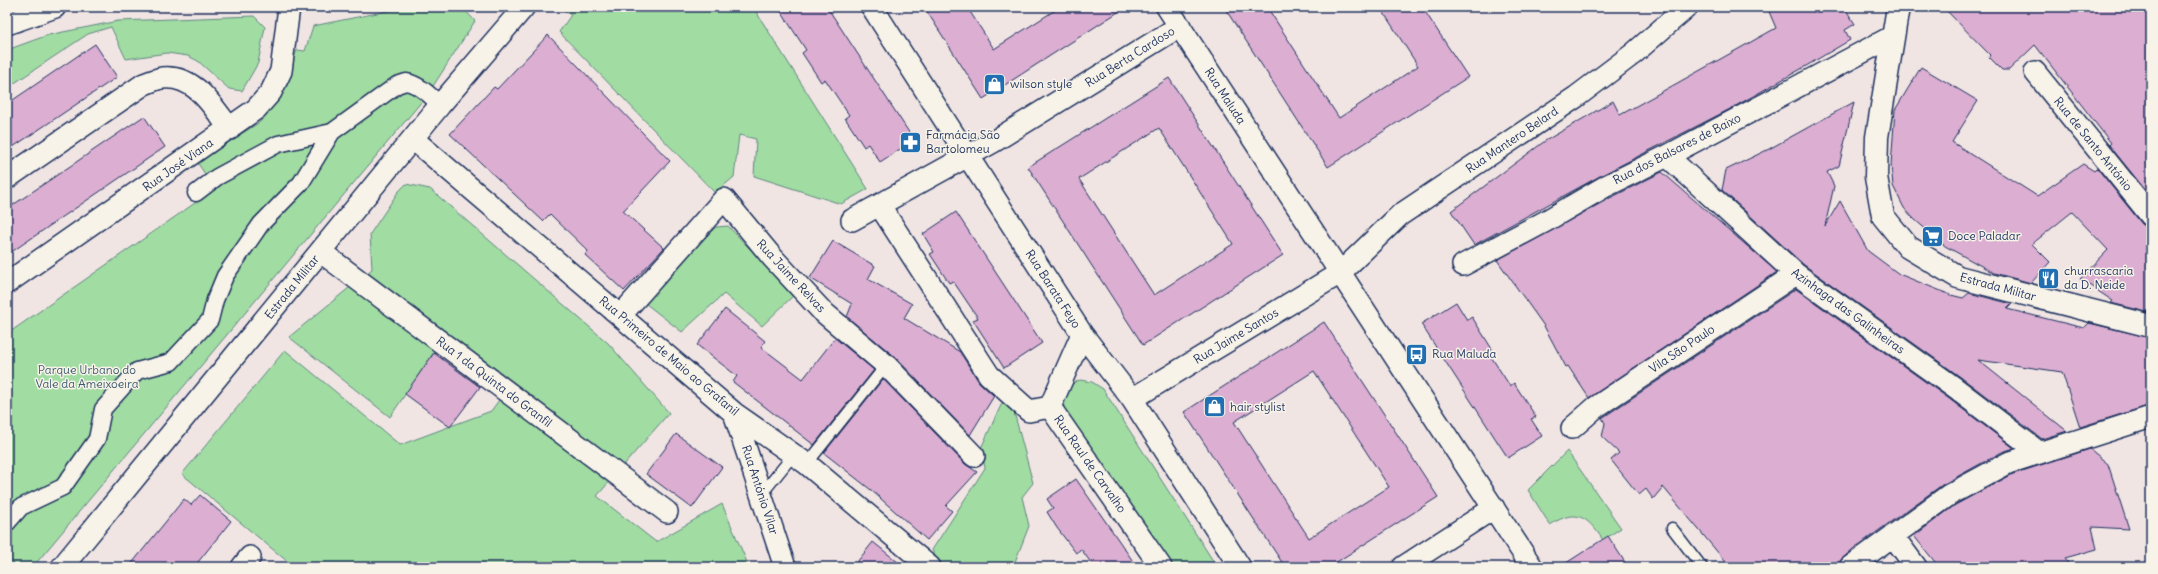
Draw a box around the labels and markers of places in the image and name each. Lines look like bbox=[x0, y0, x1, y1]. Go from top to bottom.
shop icon: wilson style bbox=[982, 71, 1008, 97]
place label: wilson style bbox=[1010, 76, 1072, 91]
place label: Farmácia São Bartolomeu bbox=[926, 127, 1000, 156]
pharmacy icon: Farmácia São Bartolomeu bbox=[897, 129, 923, 155]
supermarket icon: Doce Paladar bbox=[1919, 223, 1945, 249]
place label: Doce Paladar bbox=[1948, 228, 2021, 243]
place label: churrascaria da D. Neide bbox=[2064, 263, 2133, 292]
restaurant icon: churrascaria da D. Neide bbox=[2036, 265, 2062, 291]
bus stop icon: Rua Maluda bbox=[1404, 341, 1430, 367]
place label: Rua Maluda bbox=[1432, 346, 1496, 361]
shop icon: hair stylist bbox=[1201, 394, 1227, 420]
place label: hair stylist bbox=[1230, 399, 1285, 414]

